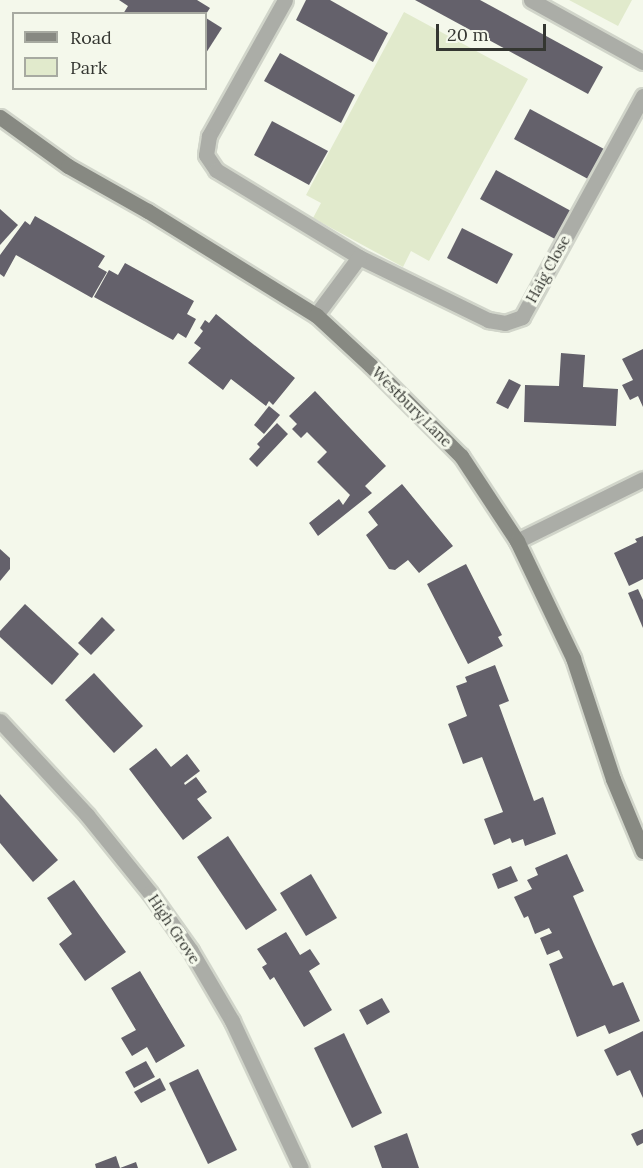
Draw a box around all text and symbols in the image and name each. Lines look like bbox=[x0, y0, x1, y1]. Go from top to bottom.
legend bbox=[12, 12, 207, 90]
scale bar bbox=[439, 12, 548, 50]
text: 20 m bbox=[447, 23, 489, 46]
text: Road bbox=[70, 26, 112, 49]
text: Park bbox=[70, 56, 107, 79]
street label: Haig Close bbox=[522, 232, 574, 306]
street label: Westbury Lane bbox=[368, 363, 456, 451]
street label: High Grove bbox=[144, 891, 204, 967]

